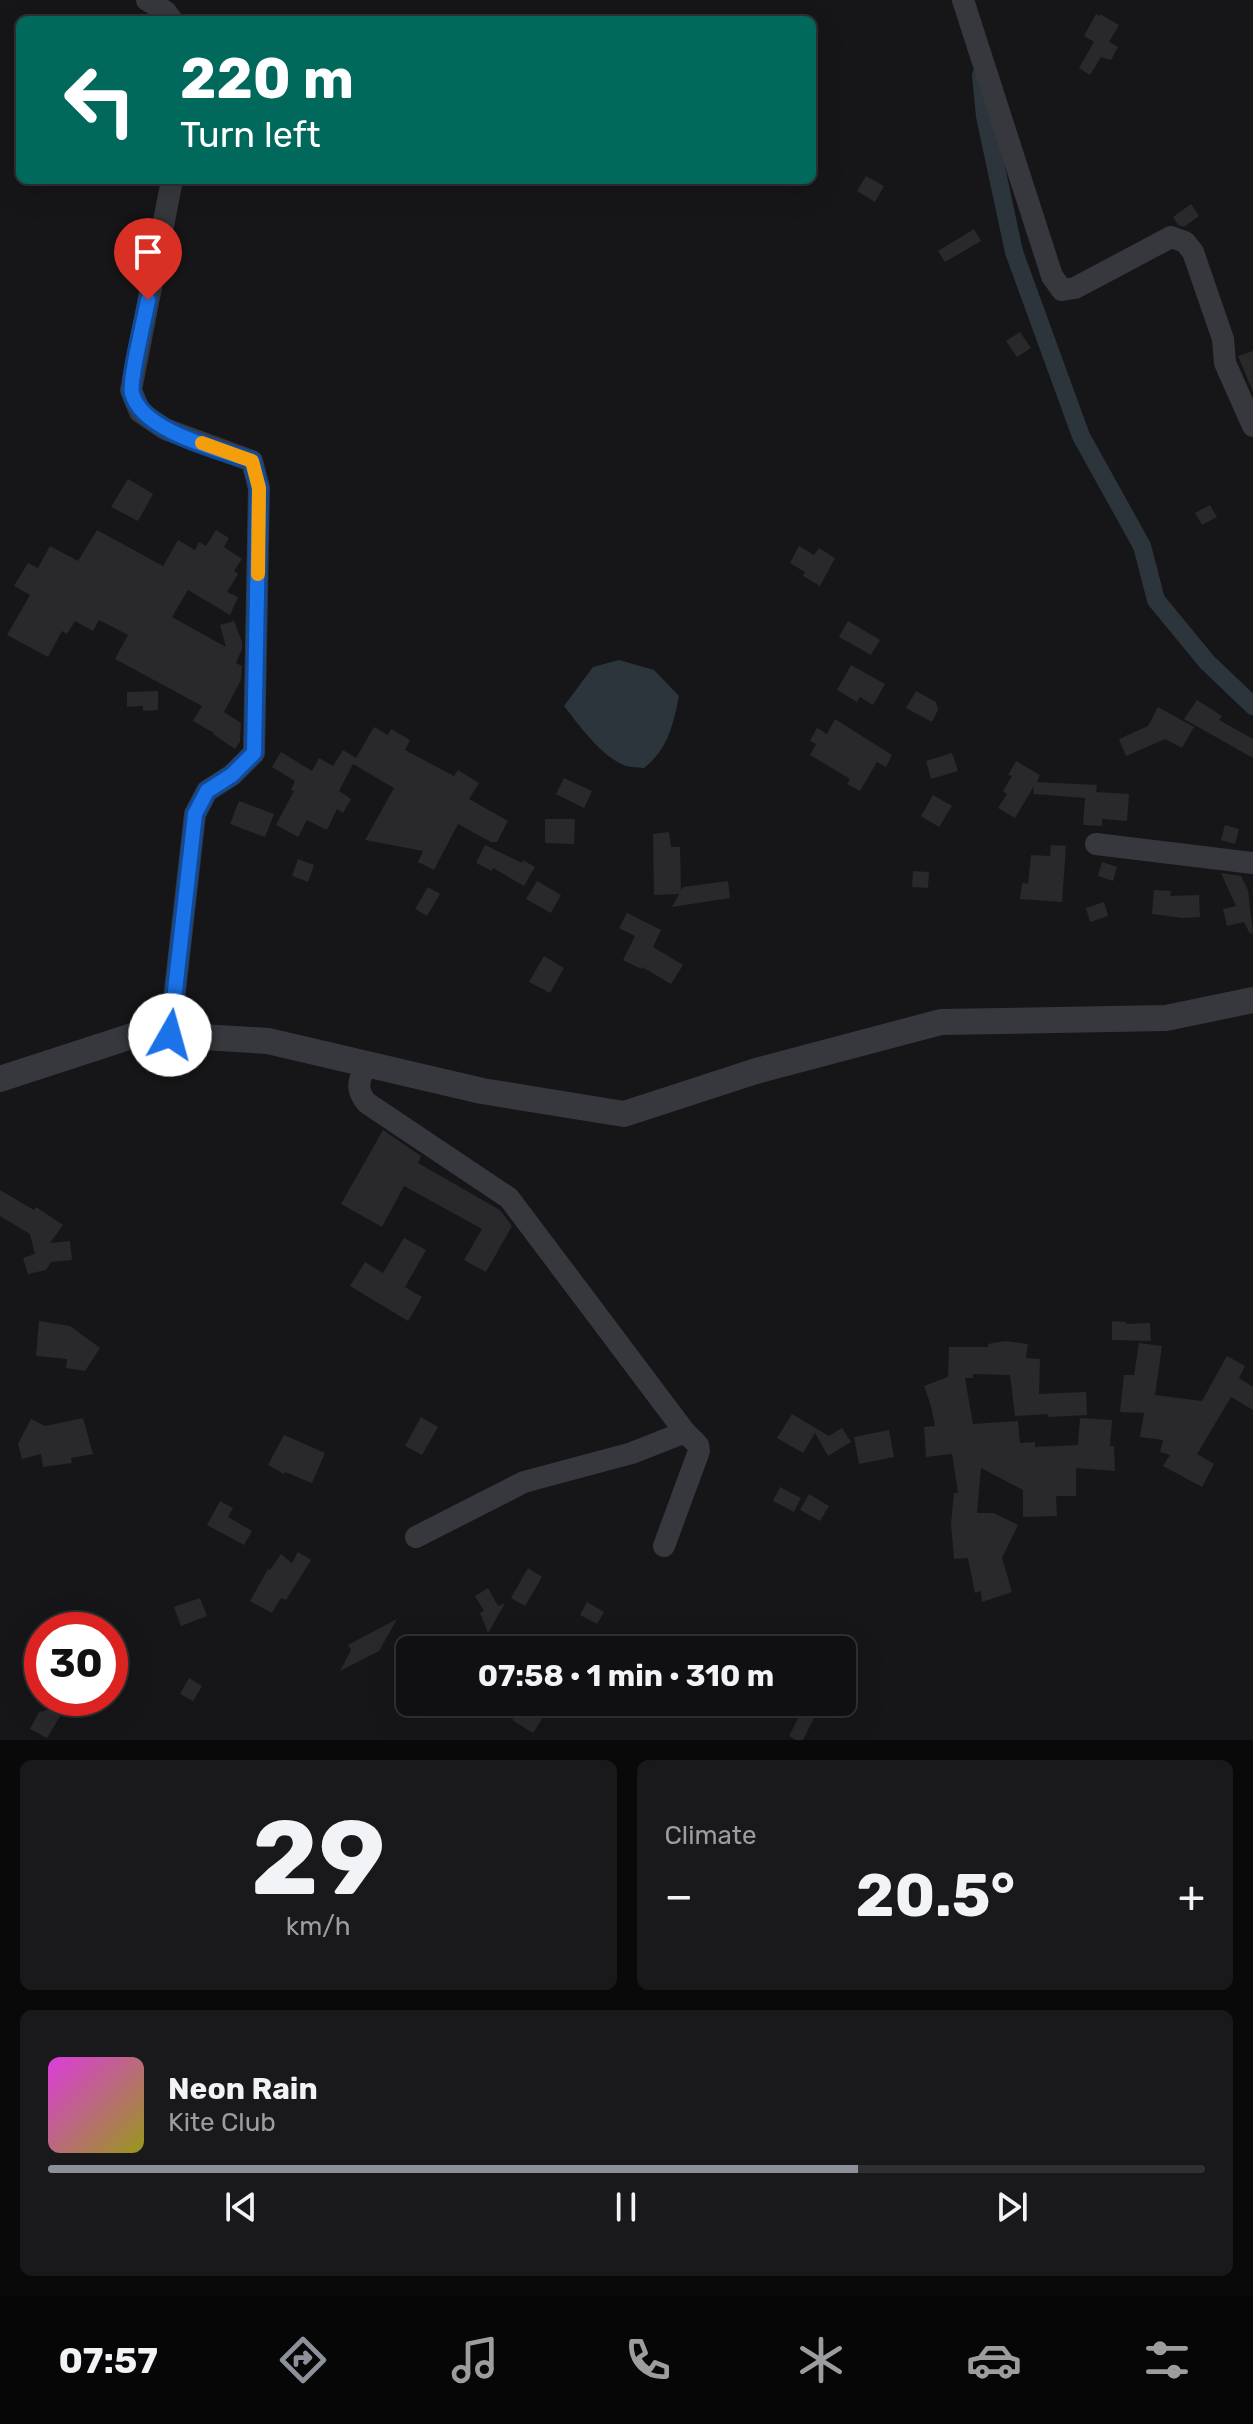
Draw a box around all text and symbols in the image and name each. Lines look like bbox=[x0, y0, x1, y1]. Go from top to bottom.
text: 220 m bbox=[180, 46, 354, 112]
icon: left bbox=[48, 48, 152, 152]
text: Turn left bbox=[180, 113, 321, 156]
pin bbox=[114, 218, 182, 300]
icon: arrive bbox=[126, 230, 170, 274]
position arrow bbox=[128, 993, 212, 1077]
speed limit sign: 30 bbox=[24, 1612, 128, 1716]
text: 07:58 · 1 min · 310 m bbox=[478, 1658, 774, 1694]
text: 29 bbox=[251, 1797, 385, 1920]
text: Climate bbox=[665, 1820, 757, 1851]
text: 20.5° bbox=[855, 1860, 1015, 1931]
text: − bbox=[665, 1870, 693, 1922]
text: + bbox=[1178, 1870, 1205, 1922]
text: km/h bbox=[286, 1911, 351, 1942]
text: Neon Rain bbox=[168, 2071, 318, 2107]
text: Kite Club bbox=[168, 2107, 276, 2138]
icon: previous bbox=[219, 2185, 263, 2229]
icon: pause bbox=[604, 2185, 648, 2229]
icon: next bbox=[990, 2185, 1034, 2229]
icon: directions bbox=[275, 2332, 331, 2388]
icon: music bbox=[447, 2332, 503, 2388]
icon: phone bbox=[620, 2332, 676, 2388]
icon: climate bbox=[793, 2332, 849, 2388]
icon: car bbox=[966, 2332, 1022, 2388]
icon: filters bbox=[1139, 2332, 1195, 2388]
text: 07:57 bbox=[58, 2339, 158, 2382]

